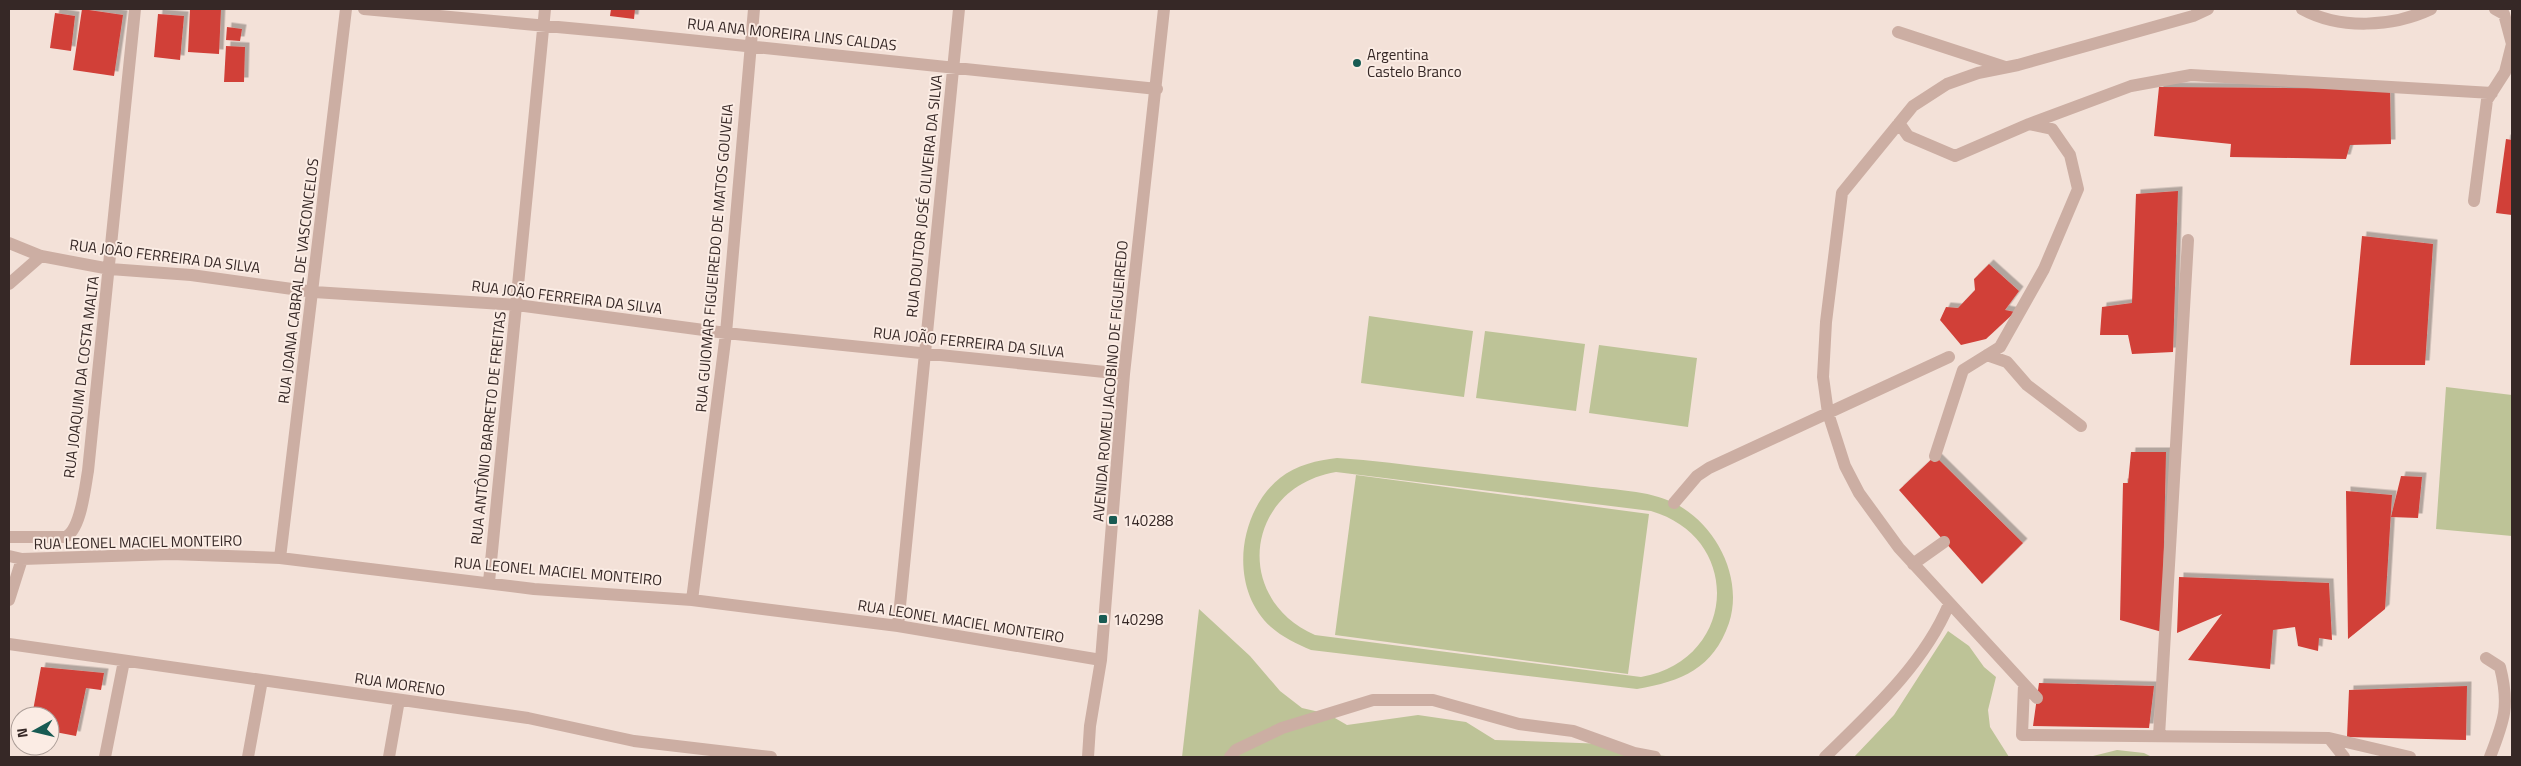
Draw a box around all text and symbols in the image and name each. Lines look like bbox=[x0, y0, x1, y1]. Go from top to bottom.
street label: RUA ANA MOREIRA LINS CALDAS bbox=[686, 12, 898, 56]
place label: Argentina Castelo Branco bbox=[1367, 43, 1462, 83]
marker: Argentina Castelo Branco bbox=[1351, 57, 1363, 69]
street label: RUA DOUTOR JOSÉ OLIVEIRA DA SILVA bbox=[900, 73, 948, 319]
street label: RUA GUIOMAR FIGUEIREDO DE MATOS GOUVEIA bbox=[689, 103, 739, 413]
street label: RUA JOANA CABRAL DE VASCONCELOS bbox=[272, 157, 324, 405]
street label: RUA JOÃO FERREIRA DA SILVA bbox=[68, 233, 262, 279]
street label: AVENIDA ROMEU JACOBINO DE FIGUEIREDO bbox=[1086, 239, 1134, 523]
street label: RUA JOÃO FERREIRA DA SILVA bbox=[470, 274, 664, 320]
street label: RUA JOAQUIM DA COSTA MALTA bbox=[57, 275, 105, 479]
street label: RUA ANTÔNIO BARRETO DE FREITAS bbox=[464, 310, 512, 546]
street label: RUA JOÃO FERREIRA DA SILVA bbox=[872, 321, 1066, 363]
place label: 140288 bbox=[1123, 509, 1173, 532]
marker: 140288 bbox=[1107, 514, 1119, 526]
street label: RUA LEONEL MACIEL MONTEIRO bbox=[33, 529, 243, 555]
street label: RUA LEONEL MACIEL MONTEIRO bbox=[453, 550, 663, 592]
street label: RUA LEONEL MACIEL MONTEIRO bbox=[856, 593, 1066, 649]
place label: 140298 bbox=[1113, 608, 1163, 631]
marker: 140298 bbox=[1097, 613, 1109, 625]
street label: RUA MORENO bbox=[353, 666, 447, 702]
north arrow bbox=[10, 706, 60, 756]
text: N bbox=[11, 727, 33, 739]

